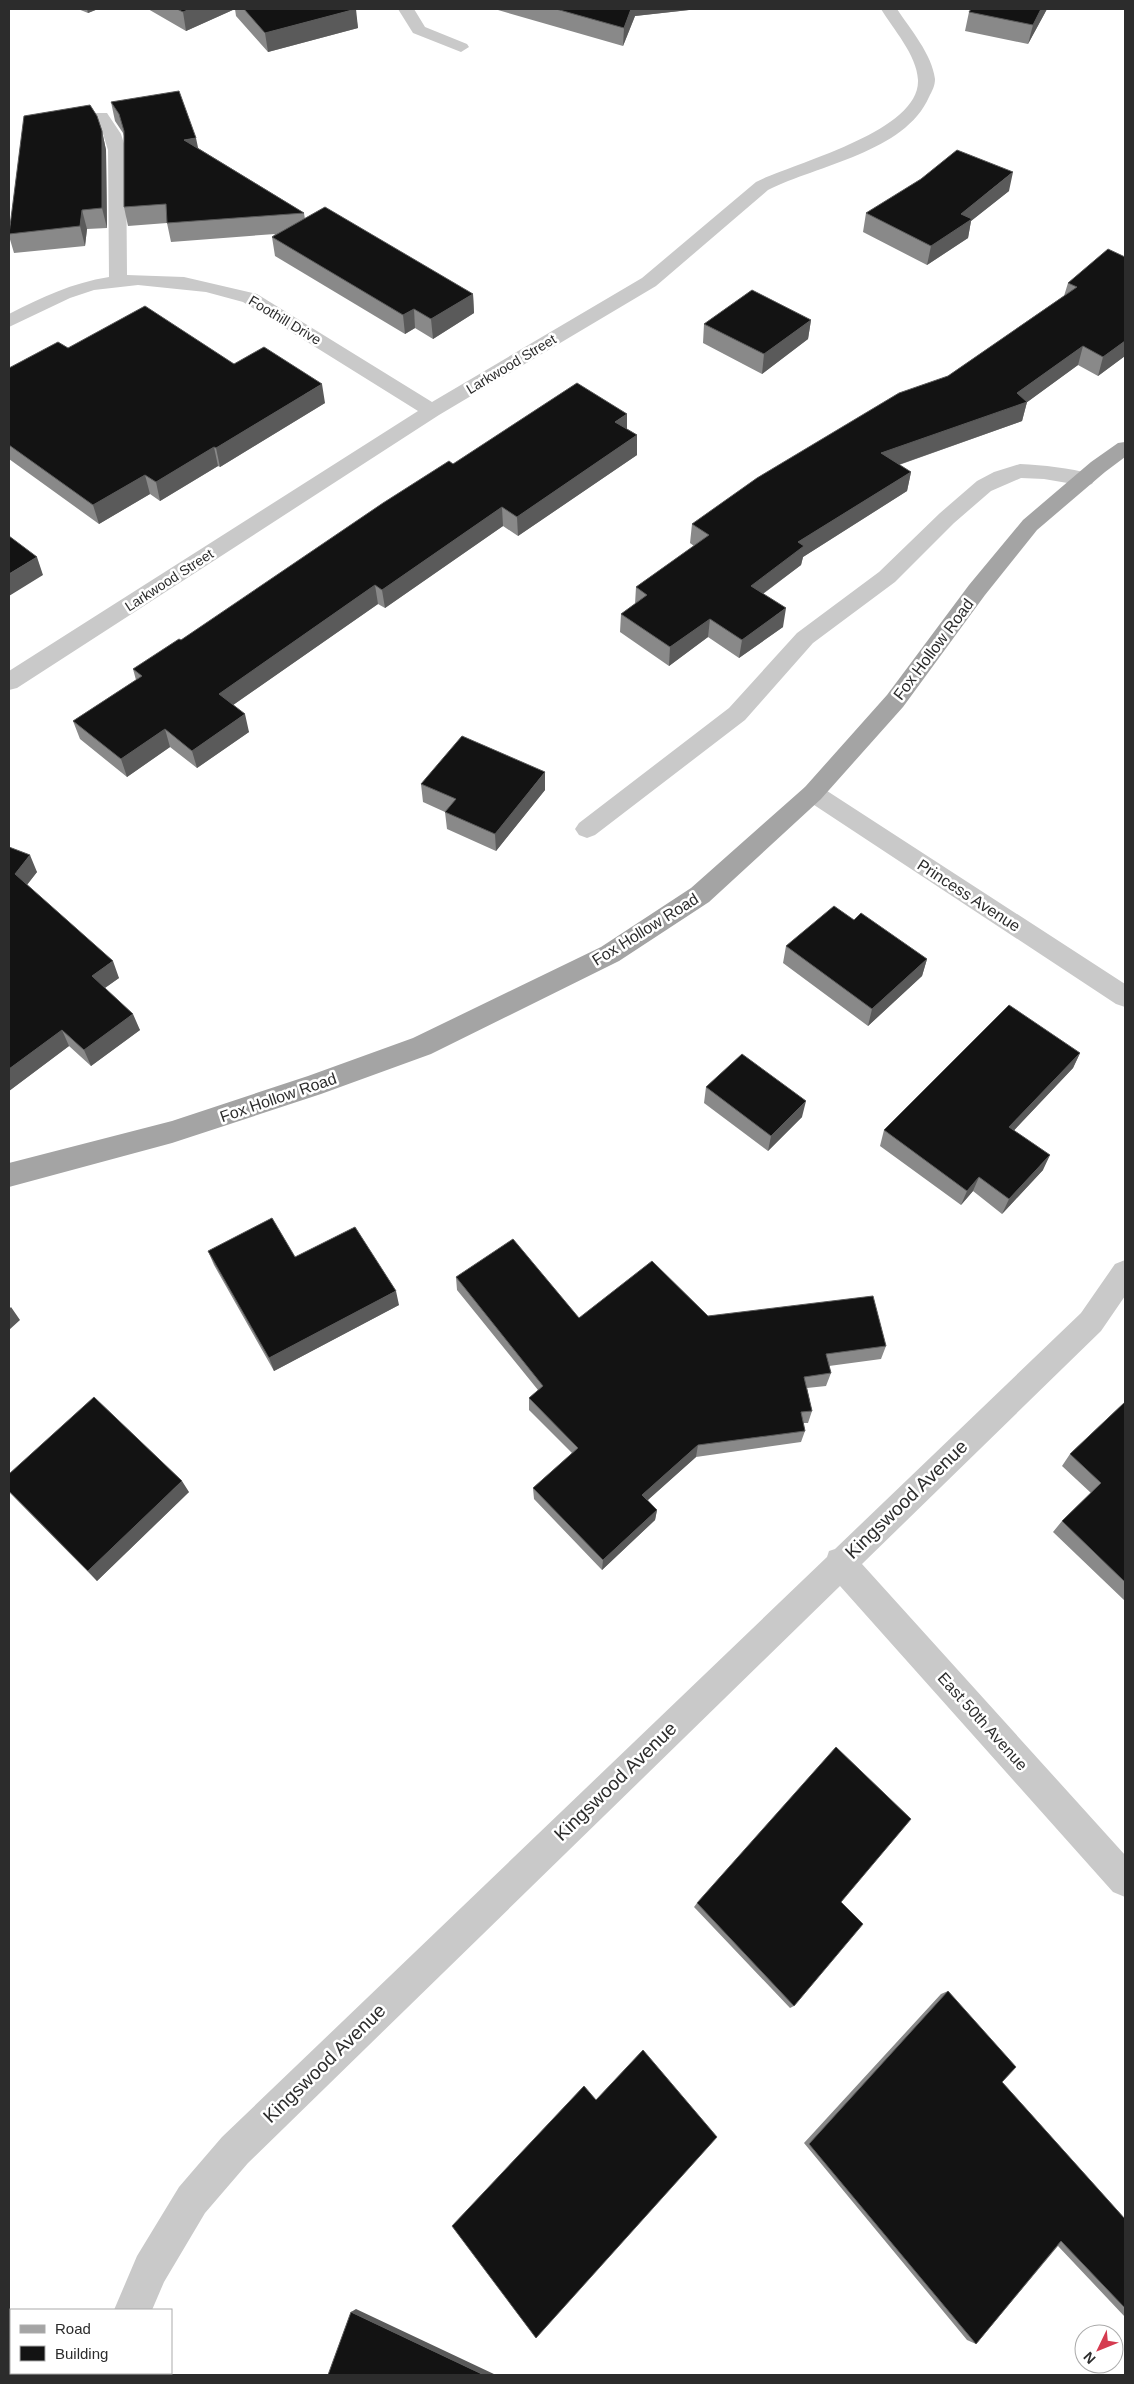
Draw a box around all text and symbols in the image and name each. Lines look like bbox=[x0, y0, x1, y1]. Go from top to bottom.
street label: Foothill Drive bbox=[246, 292, 324, 348]
street label: Larkwood Street bbox=[463, 331, 559, 397]
street label: Larkwood Street bbox=[122, 545, 216, 614]
street label: Fox Hollow Road bbox=[890, 596, 977, 703]
street label: Princess Avenue bbox=[914, 856, 1023, 935]
street label: Fox Hollow Road bbox=[589, 890, 701, 969]
street label: Fox Hollow Road bbox=[218, 1070, 339, 1125]
street label: Kingswood Avenue bbox=[841, 1436, 972, 1563]
street label: East 50th Avenue bbox=[934, 1669, 1031, 1774]
street label: Kingswood Avenue bbox=[550, 1718, 681, 1845]
street label: Kingswood Avenue bbox=[259, 2000, 390, 2127]
legend bbox=[10, 2309, 172, 2374]
text: Road bbox=[55, 2320, 91, 2337]
north arrow bbox=[1074, 2324, 1124, 2374]
text: Building bbox=[55, 2345, 108, 2362]
text: N bbox=[1080, 2349, 1099, 2367]

